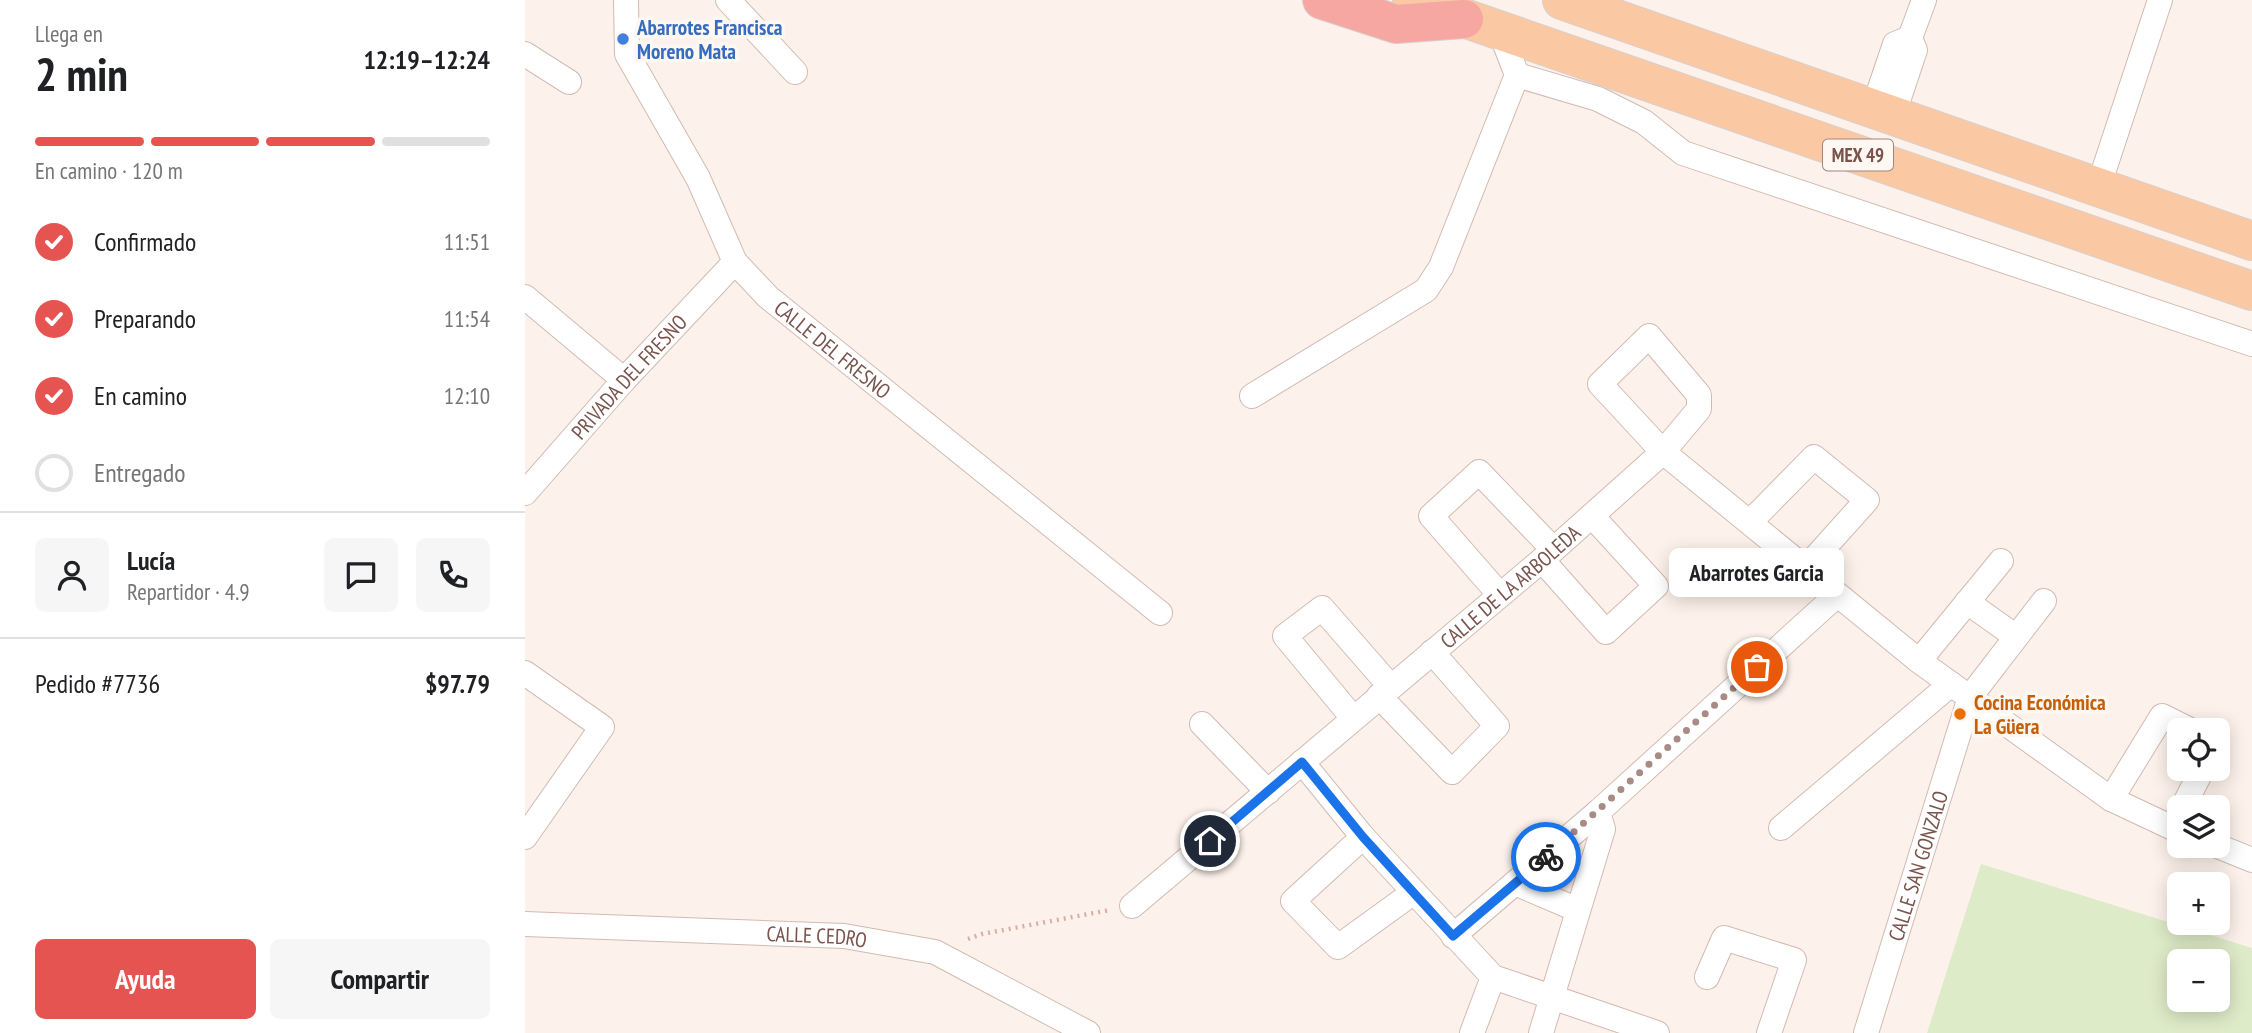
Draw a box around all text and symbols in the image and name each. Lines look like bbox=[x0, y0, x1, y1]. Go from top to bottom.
place label: Abarrotes Francisca Moreno Mata bbox=[636, 14, 783, 65]
text: Llega en bbox=[35, 19, 103, 48]
marker: Abarrotes Francisca Moreno Mata bbox=[615, 31, 631, 47]
text: 12:19–12:24 bbox=[363, 43, 490, 76]
text: 2 min bbox=[35, 44, 128, 104]
road number: MEX 49 bbox=[1823, 140, 1893, 170]
text: En camino · 120 m bbox=[35, 156, 183, 185]
icon: check bbox=[35, 223, 73, 261]
text: Confirmado bbox=[94, 225, 196, 258]
text: 11:51 bbox=[444, 227, 490, 256]
street label: CALLE DEL FRESNO bbox=[769, 294, 897, 404]
icon: check bbox=[35, 300, 73, 338]
text: Preparando bbox=[94, 302, 196, 335]
text: 11:54 bbox=[444, 304, 490, 333]
street label: PRIVADA DEL FRESNO bbox=[565, 308, 693, 445]
icon: check bbox=[35, 377, 73, 415]
text: En camino bbox=[94, 379, 187, 412]
text: 12:10 bbox=[444, 381, 490, 410]
text: Entregado bbox=[94, 456, 186, 489]
street label: CALLE DE LA ARBOLEDA bbox=[1434, 519, 1586, 654]
button: person bbox=[35, 538, 109, 612]
button: chat bbox=[324, 538, 398, 612]
button: phone bbox=[416, 538, 490, 612]
text: Lucía bbox=[127, 544, 175, 577]
callout: Abarrotes Garcia bbox=[1669, 548, 1845, 597]
text: Abarrotes Garcia bbox=[1689, 558, 1824, 587]
text: Repartidor · 4.9 bbox=[127, 577, 250, 606]
pin bbox=[1727, 637, 1787, 697]
icon: bag bbox=[1738, 648, 1776, 686]
text: Pedido #7736 bbox=[35, 667, 160, 700]
text: $97.79 bbox=[425, 667, 490, 700]
place label: Cocina Económica La Güera bbox=[1974, 689, 2106, 740]
marker: Cocina Económica La Güera bbox=[1952, 706, 1968, 722]
map controls bbox=[2167, 718, 2230, 1012]
button: locate bbox=[2167, 718, 2230, 781]
street label: CALLE SAN GONZALO bbox=[1882, 787, 1954, 944]
button: layers bbox=[2167, 795, 2230, 858]
pin bbox=[1180, 811, 1240, 871]
icon: home bbox=[1191, 822, 1229, 860]
courier bbox=[1511, 822, 1581, 892]
icon: bike bbox=[1527, 838, 1565, 876]
button: + bbox=[2167, 872, 2230, 935]
street label: CALLE CEDRO bbox=[766, 920, 869, 953]
button: Ayuda bbox=[35, 939, 256, 1019]
button: Compartir bbox=[270, 939, 490, 1019]
button: − bbox=[2167, 949, 2230, 1012]

